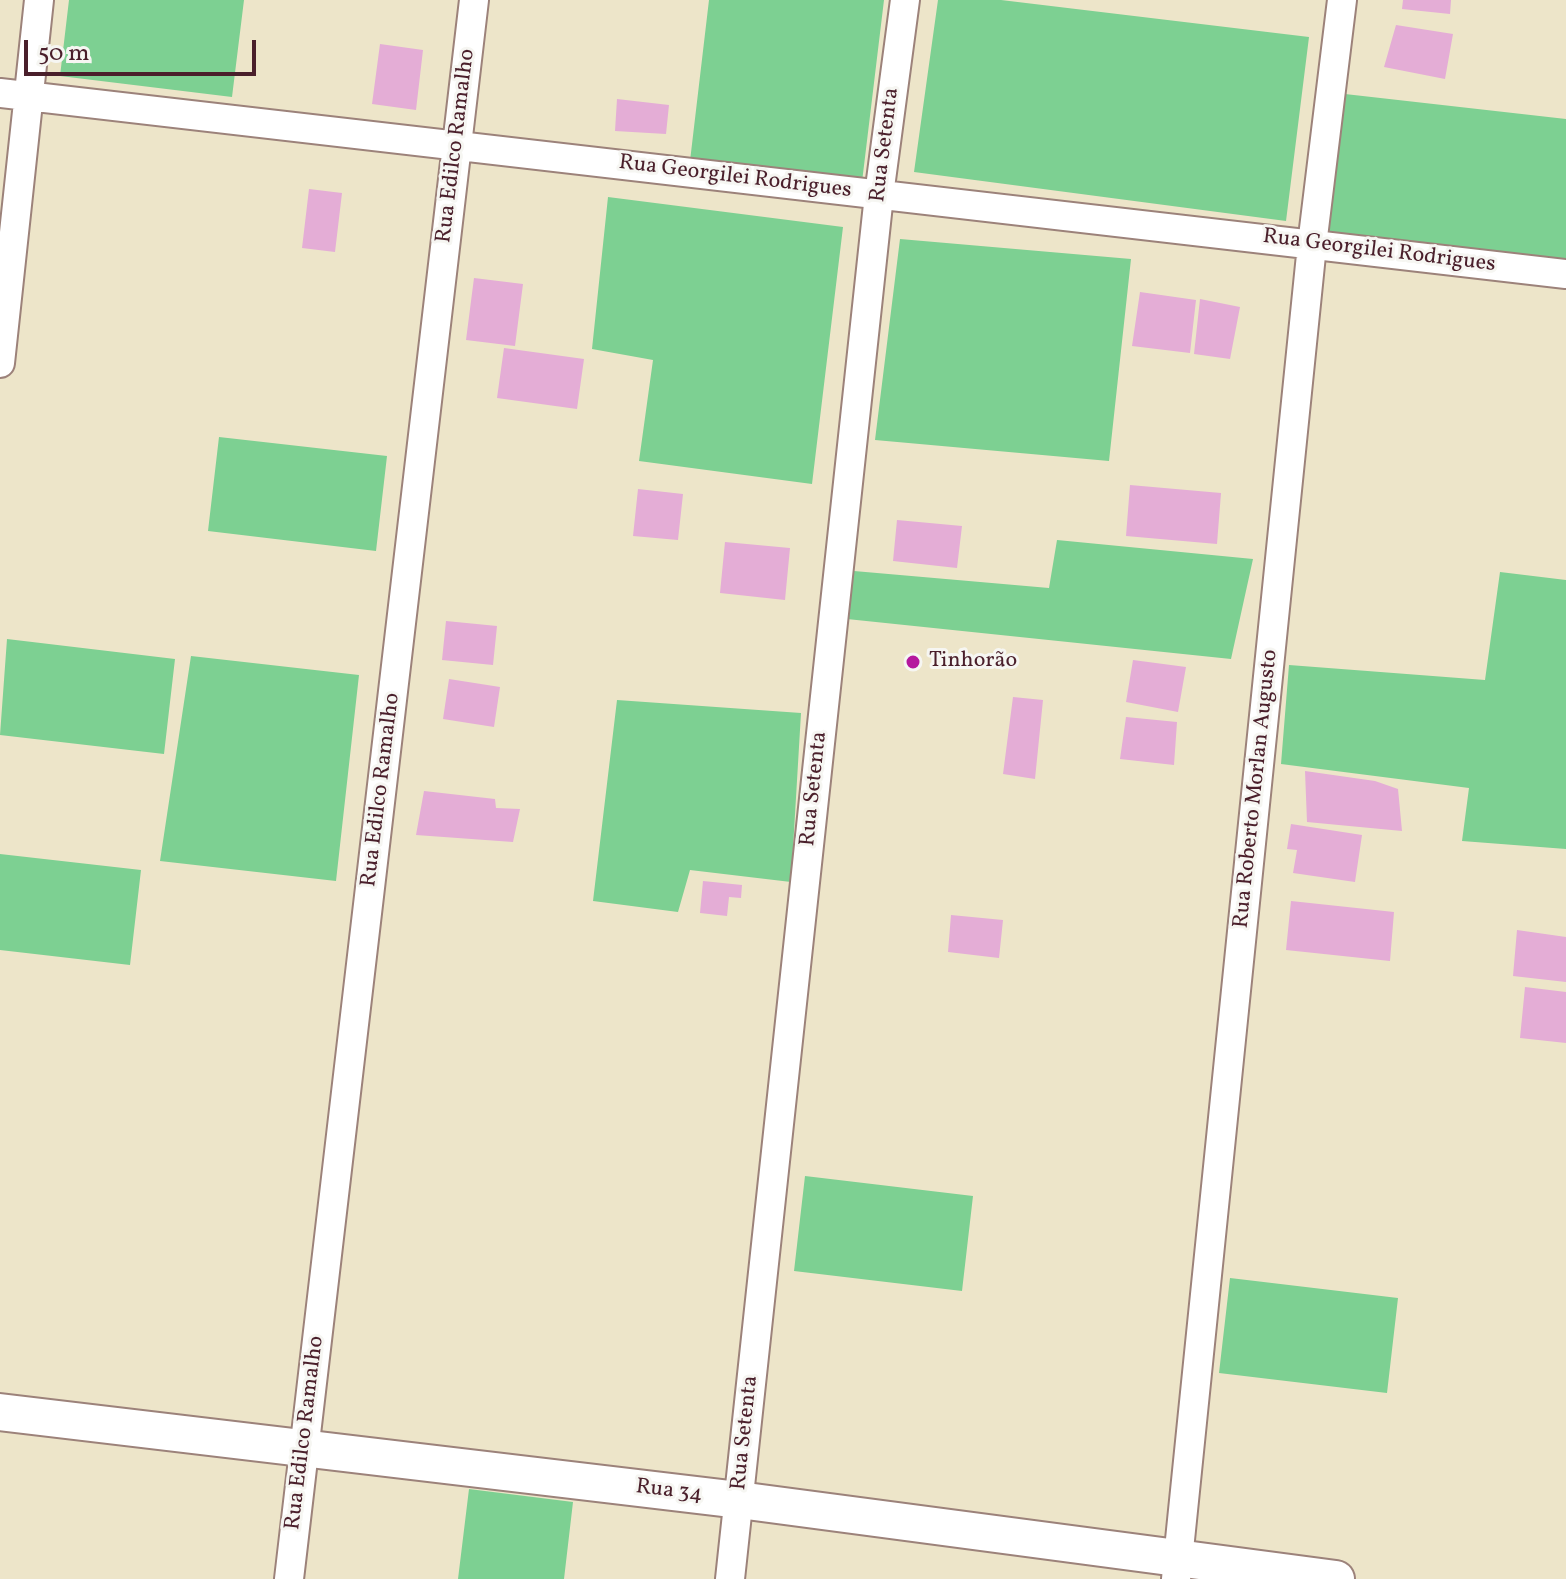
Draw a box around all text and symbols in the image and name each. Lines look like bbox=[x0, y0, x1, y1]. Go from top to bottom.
scale bar bbox=[28, 24, 260, 74]
text: 50 m bbox=[38, 37, 90, 71]
street label: Rua Edilco Ramalho bbox=[432, 47, 482, 245]
street label: Rua Setenta bbox=[866, 86, 906, 204]
street label: Rua Georgilei Rodrigues bbox=[617, 151, 853, 205]
street label: Rua Georgilei Rodrigues bbox=[1261, 225, 1497, 279]
street label: Rua Roberto Morlan Augusto bbox=[1229, 648, 1285, 930]
place label: Tinhorão bbox=[929, 649, 1017, 675]
marker: Tinhorão bbox=[904, 653, 922, 671]
street label: Rua Edilco Ramalho bbox=[357, 691, 407, 889]
street label: Rua Setenta bbox=[796, 730, 834, 848]
street label: Rua Edilco Ramalho bbox=[281, 1334, 331, 1532]
street label: Rua Setenta bbox=[727, 1374, 765, 1492]
street label: Rua 34 bbox=[634, 1475, 704, 1509]

